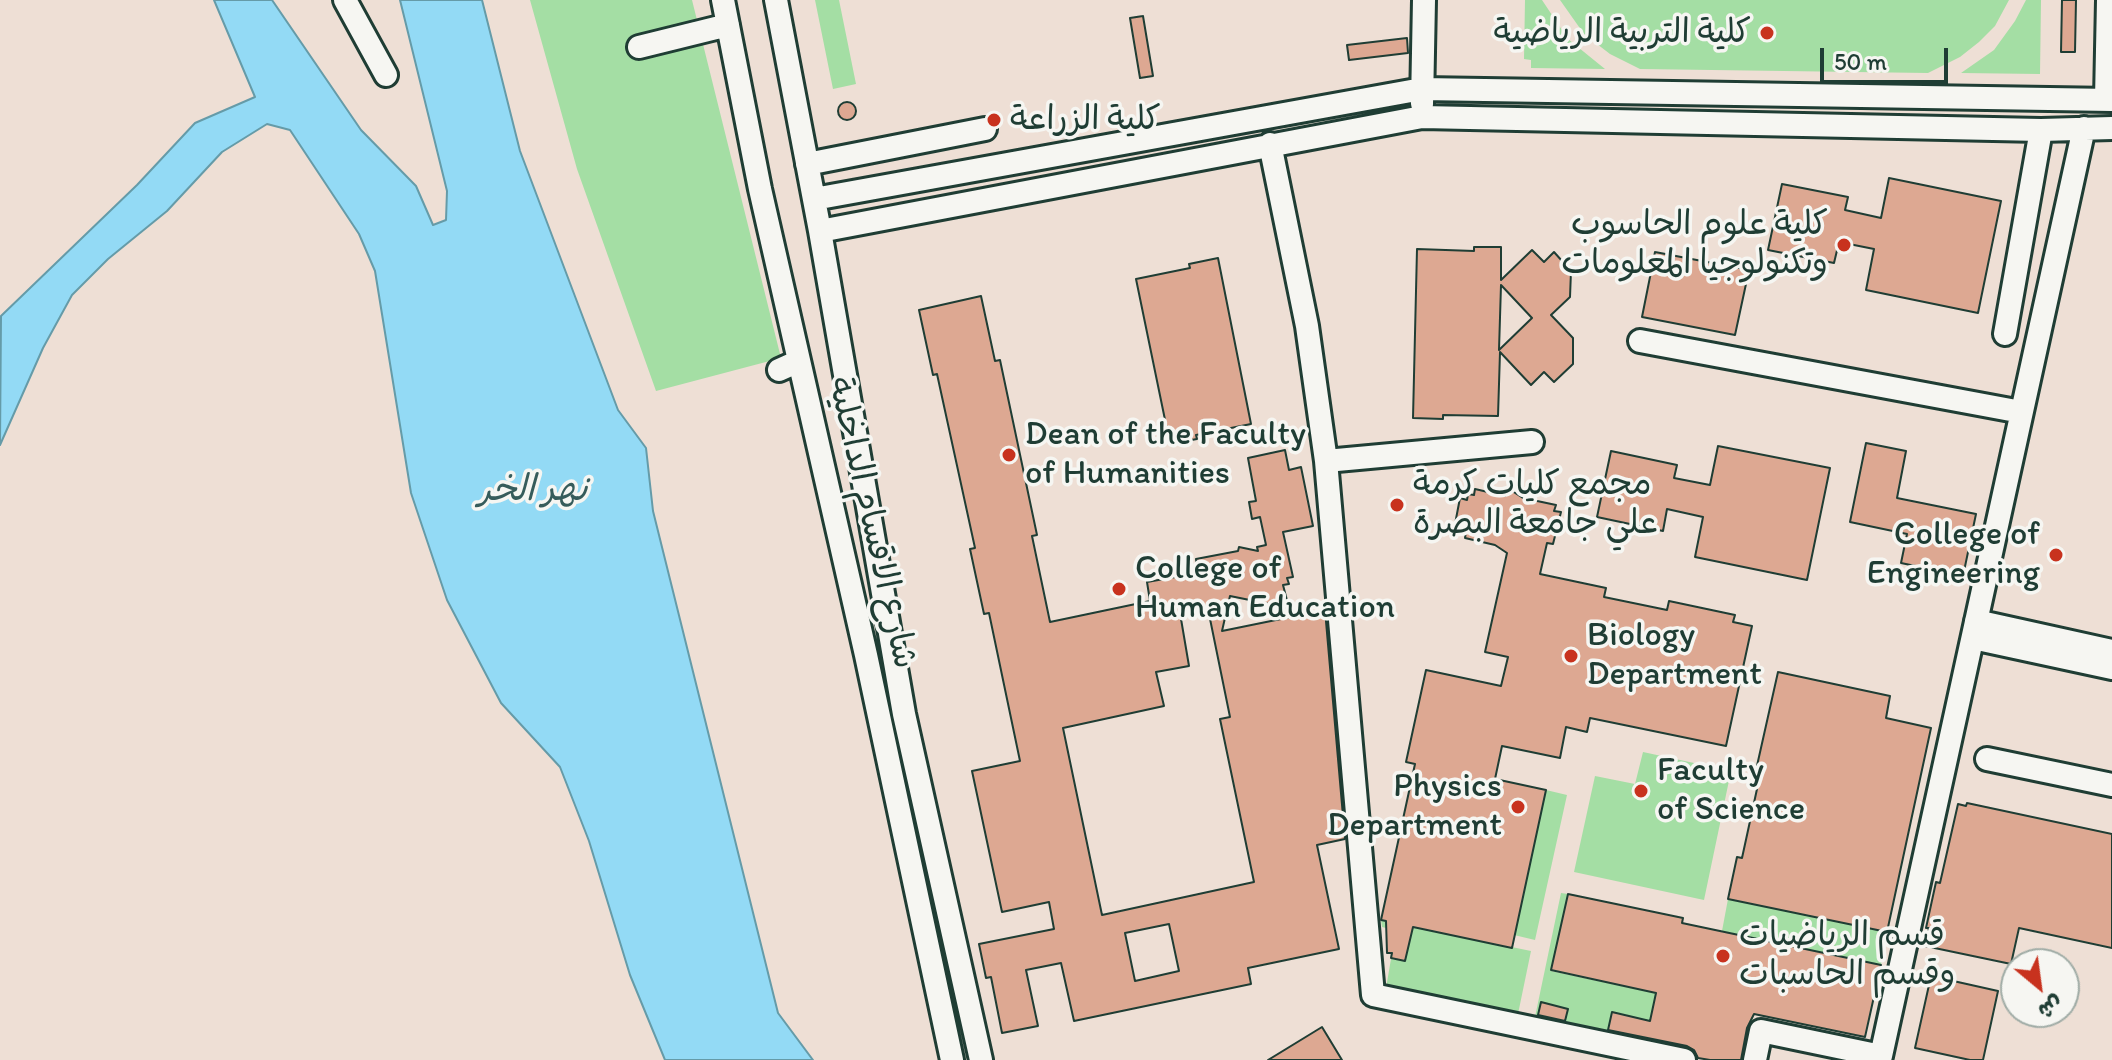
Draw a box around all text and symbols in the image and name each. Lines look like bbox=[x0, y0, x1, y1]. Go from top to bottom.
place label: كلية التربية الرياضية bbox=[1494, 13, 1751, 53]
marker: كلية التربية الرياضية bbox=[1758, 24, 1776, 42]
scale bar bbox=[1824, 32, 1952, 82]
text: 50 m bbox=[1834, 47, 1887, 76]
place label: كلية الزراعة bbox=[1010, 100, 1161, 140]
marker: كلية الزراعة bbox=[985, 111, 1003, 129]
place label: كلية علوم الحاسوب وتكنولوجيا المعلومات bbox=[1561, 205, 1828, 284]
marker: كلية علوم الحاسوب وتكنولوجيا المعلومات bbox=[1835, 236, 1853, 254]
street label: شارع الاقسام الداخلية bbox=[818, 373, 924, 673]
place label: Dean of the Faculty of Humanities bbox=[1025, 415, 1306, 494]
marker: Dean of the Faculty of Humanities bbox=[1000, 446, 1018, 464]
place label: مجمع كليات كرمة علي جامعة البصرة bbox=[1413, 465, 1658, 544]
water label: نهر الخر bbox=[479, 469, 587, 513]
marker: مجمع كليات كرمة علي جامعة البصرة bbox=[1388, 496, 1406, 514]
place label: College of Engineering bbox=[1867, 515, 2040, 594]
marker: College of Engineering bbox=[2047, 546, 2065, 564]
place label: College of Human Education bbox=[1135, 549, 1395, 628]
marker: College of Human Education bbox=[1110, 580, 1128, 598]
place label: Biology Department bbox=[1587, 616, 1762, 696]
marker: Biology Department bbox=[1562, 647, 1580, 665]
place label: Faculty of Science bbox=[1657, 751, 1805, 830]
place label: Physics Department bbox=[1327, 767, 1502, 846]
marker: Faculty of Science bbox=[1632, 782, 1650, 800]
marker: Physics Department bbox=[1509, 798, 1527, 816]
place label: قسم الرياضيات وقسم الحاسبات bbox=[1739, 916, 1955, 996]
marker: قسم الرياضيات وقسم الحاسبات bbox=[1714, 947, 1732, 965]
north arrow bbox=[2000, 948, 2080, 1028]
text: ش bbox=[2034, 990, 2068, 1025]

